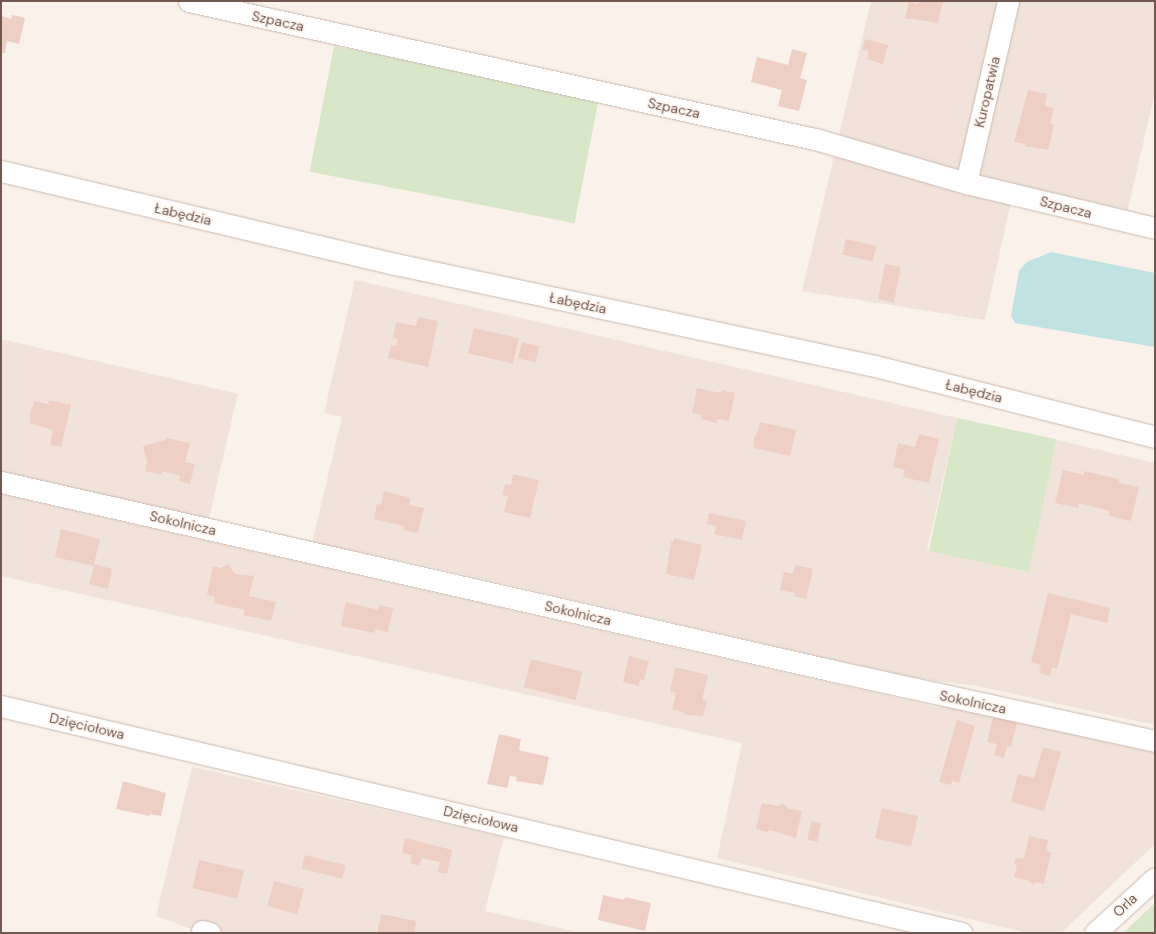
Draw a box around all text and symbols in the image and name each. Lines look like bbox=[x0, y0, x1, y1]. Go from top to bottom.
street label: Szpacza bbox=[250, 7, 306, 35]
street label: Kuropatwia bbox=[971, 55, 1003, 129]
street label: Szpacza bbox=[646, 94, 702, 122]
street label: Szpacza bbox=[1038, 192, 1094, 222]
street label: Łabędzia bbox=[153, 199, 213, 229]
street label: Łabędzia bbox=[548, 289, 608, 317]
street label: Łabędzia bbox=[944, 376, 1004, 406]
street label: Sokolnicza bbox=[148, 507, 218, 539]
street label: Sokolnicza bbox=[543, 597, 613, 629]
street label: Sokolnicza bbox=[938, 687, 1008, 717]
street label: Dzięciołowa bbox=[48, 709, 126, 743]
street label: Dzięciołowa bbox=[442, 802, 520, 836]
street label: Orla bbox=[1109, 890, 1141, 920]

